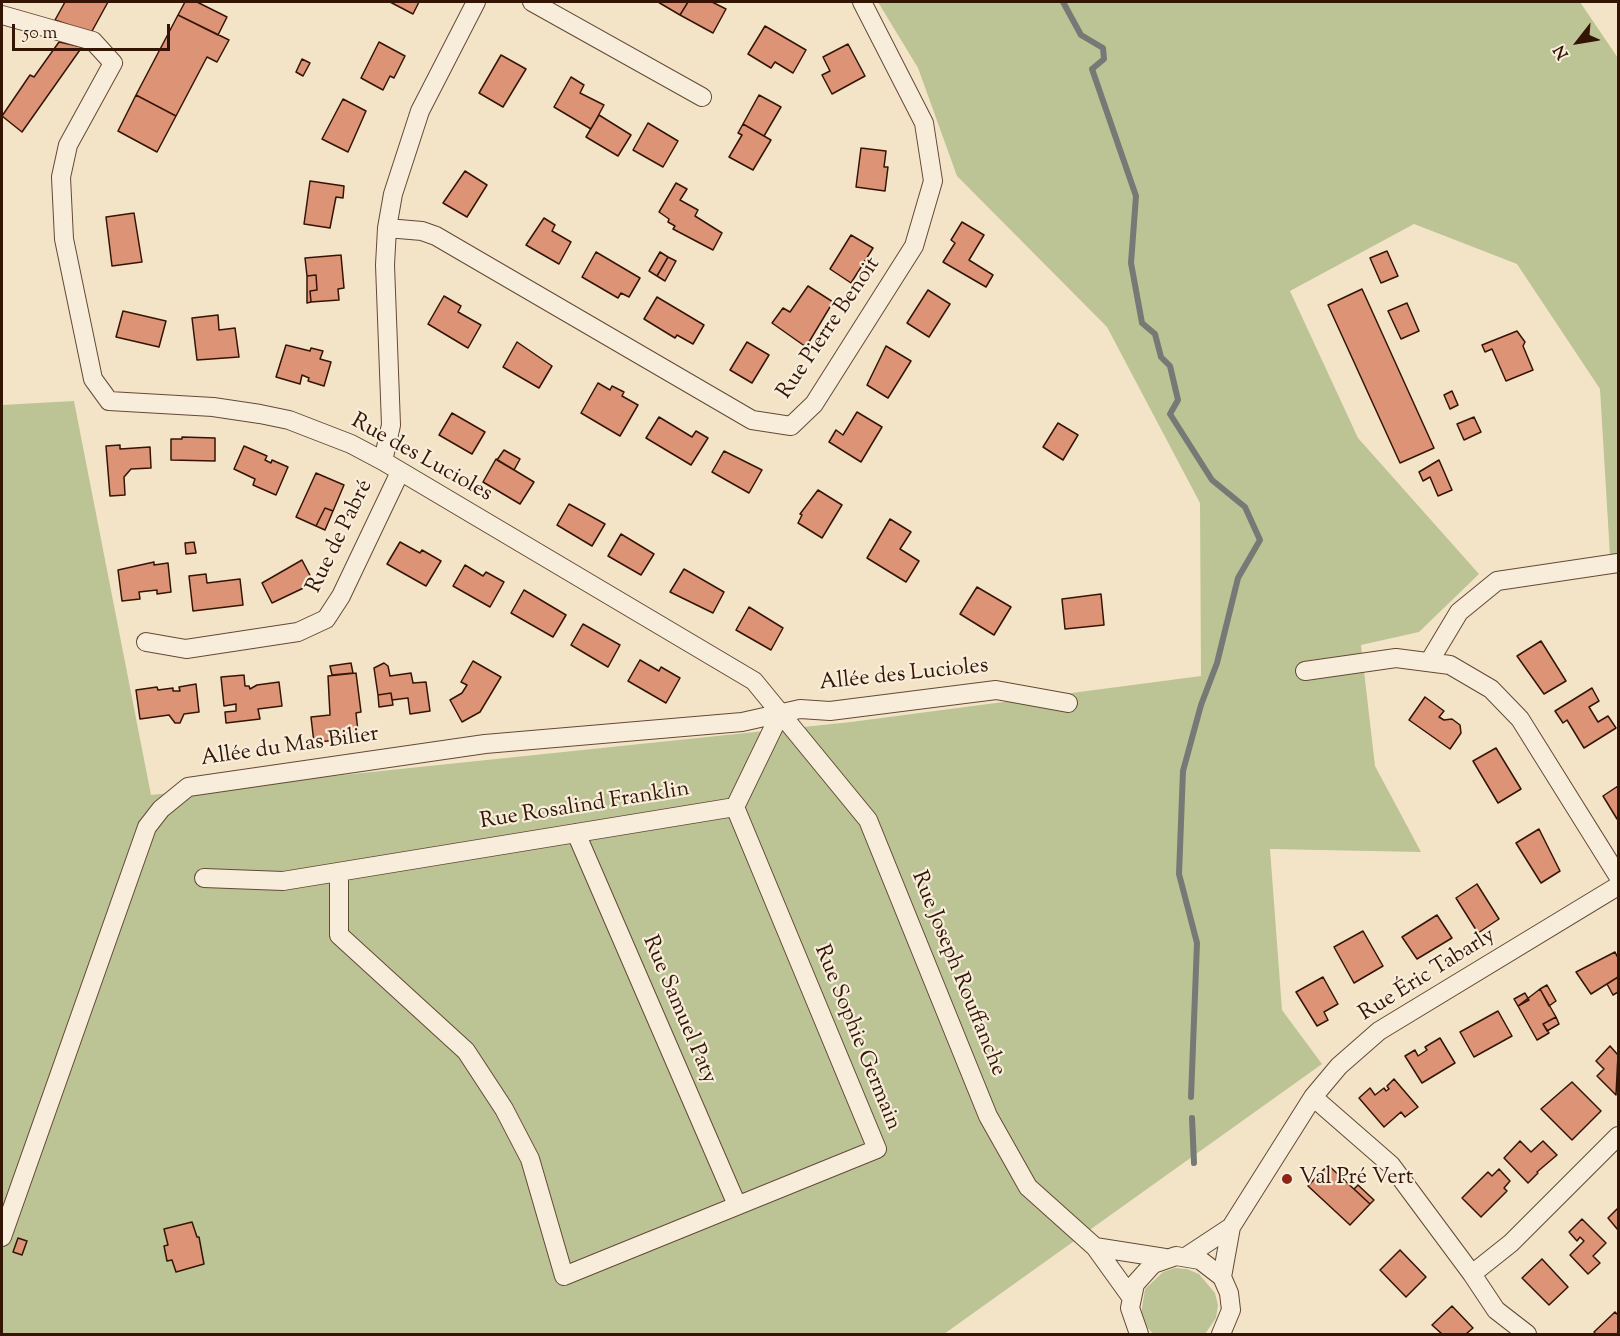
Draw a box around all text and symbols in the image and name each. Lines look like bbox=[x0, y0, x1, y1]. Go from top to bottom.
scale bar bbox=[15, 12, 172, 50]
north arrow bbox=[1548, 12, 1608, 72]
text: 50 m bbox=[23, 21, 57, 47]
text: N bbox=[1549, 40, 1575, 63]
street label: Rue Pierre Benoit bbox=[773, 253, 887, 405]
street label: Rue des Lucioles bbox=[346, 409, 496, 509]
street label: Rue de Pabré bbox=[302, 476, 380, 598]
street label: Allée des Lucioles bbox=[818, 654, 990, 698]
street label: Allée du Mas Bilier bbox=[199, 722, 381, 774]
street label: Rue Rosalind Franklin bbox=[478, 777, 692, 837]
street label: Rue Joseph Rouffanche bbox=[904, 868, 1010, 1080]
street label: Rue Éric Tabarly bbox=[1355, 924, 1501, 1028]
street label: Rue Samuel Paty bbox=[635, 932, 721, 1088]
street label: Rue Sophie Germain bbox=[807, 941, 905, 1135]
place label: Val Pré Vert bbox=[1299, 1166, 1413, 1192]
marker: Val Pré Vert bbox=[1280, 1172, 1294, 1186]

